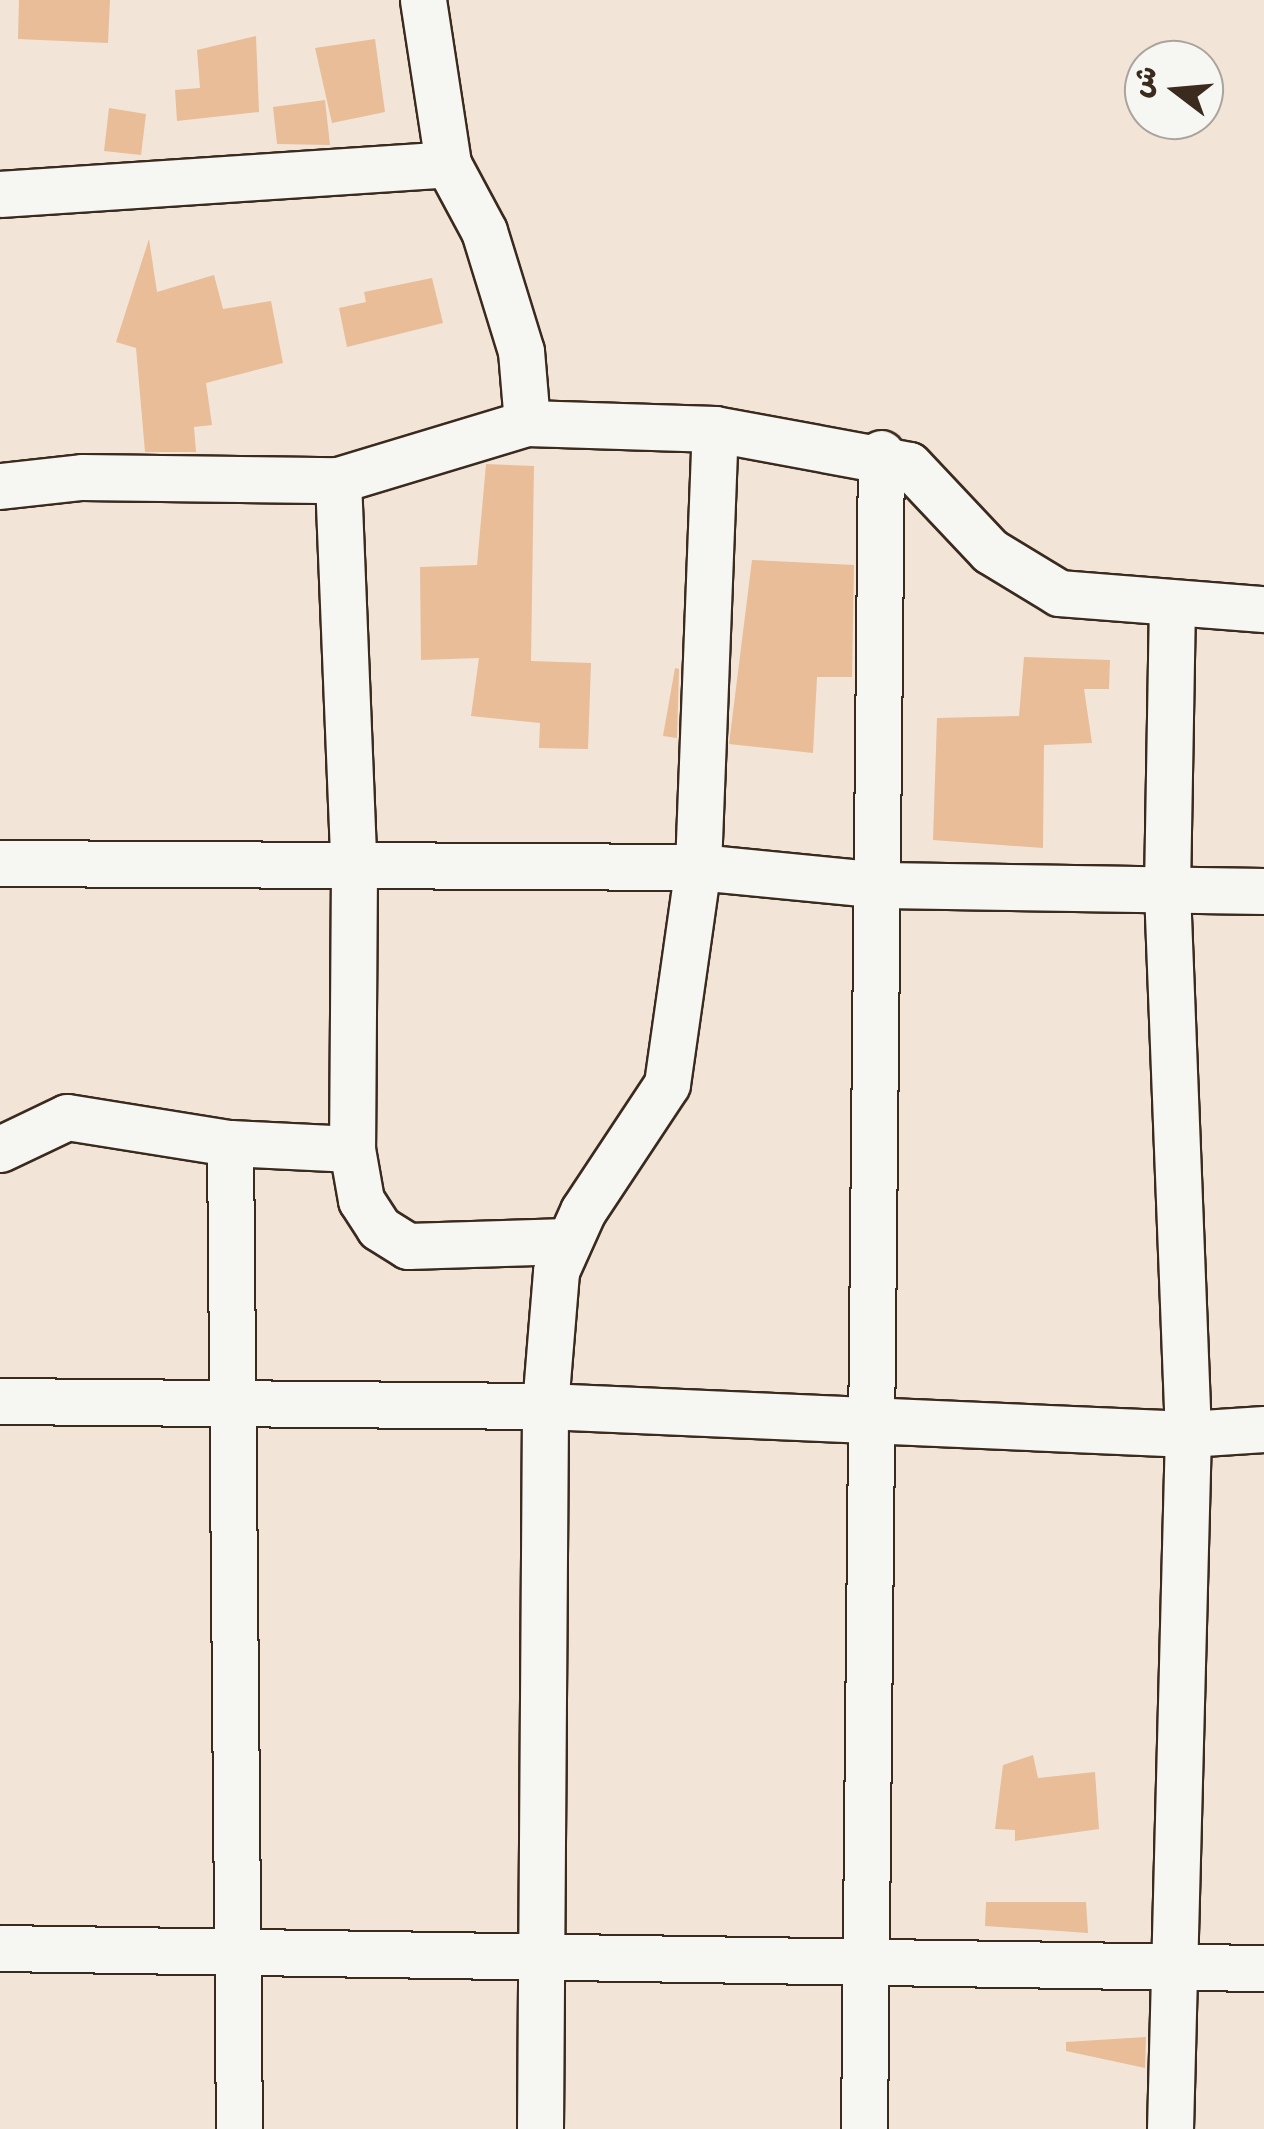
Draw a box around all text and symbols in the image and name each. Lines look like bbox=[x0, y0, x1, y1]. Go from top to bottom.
north arrow bbox=[1124, 40, 1224, 140]
text: ش bbox=[1123, 62, 1171, 103]

